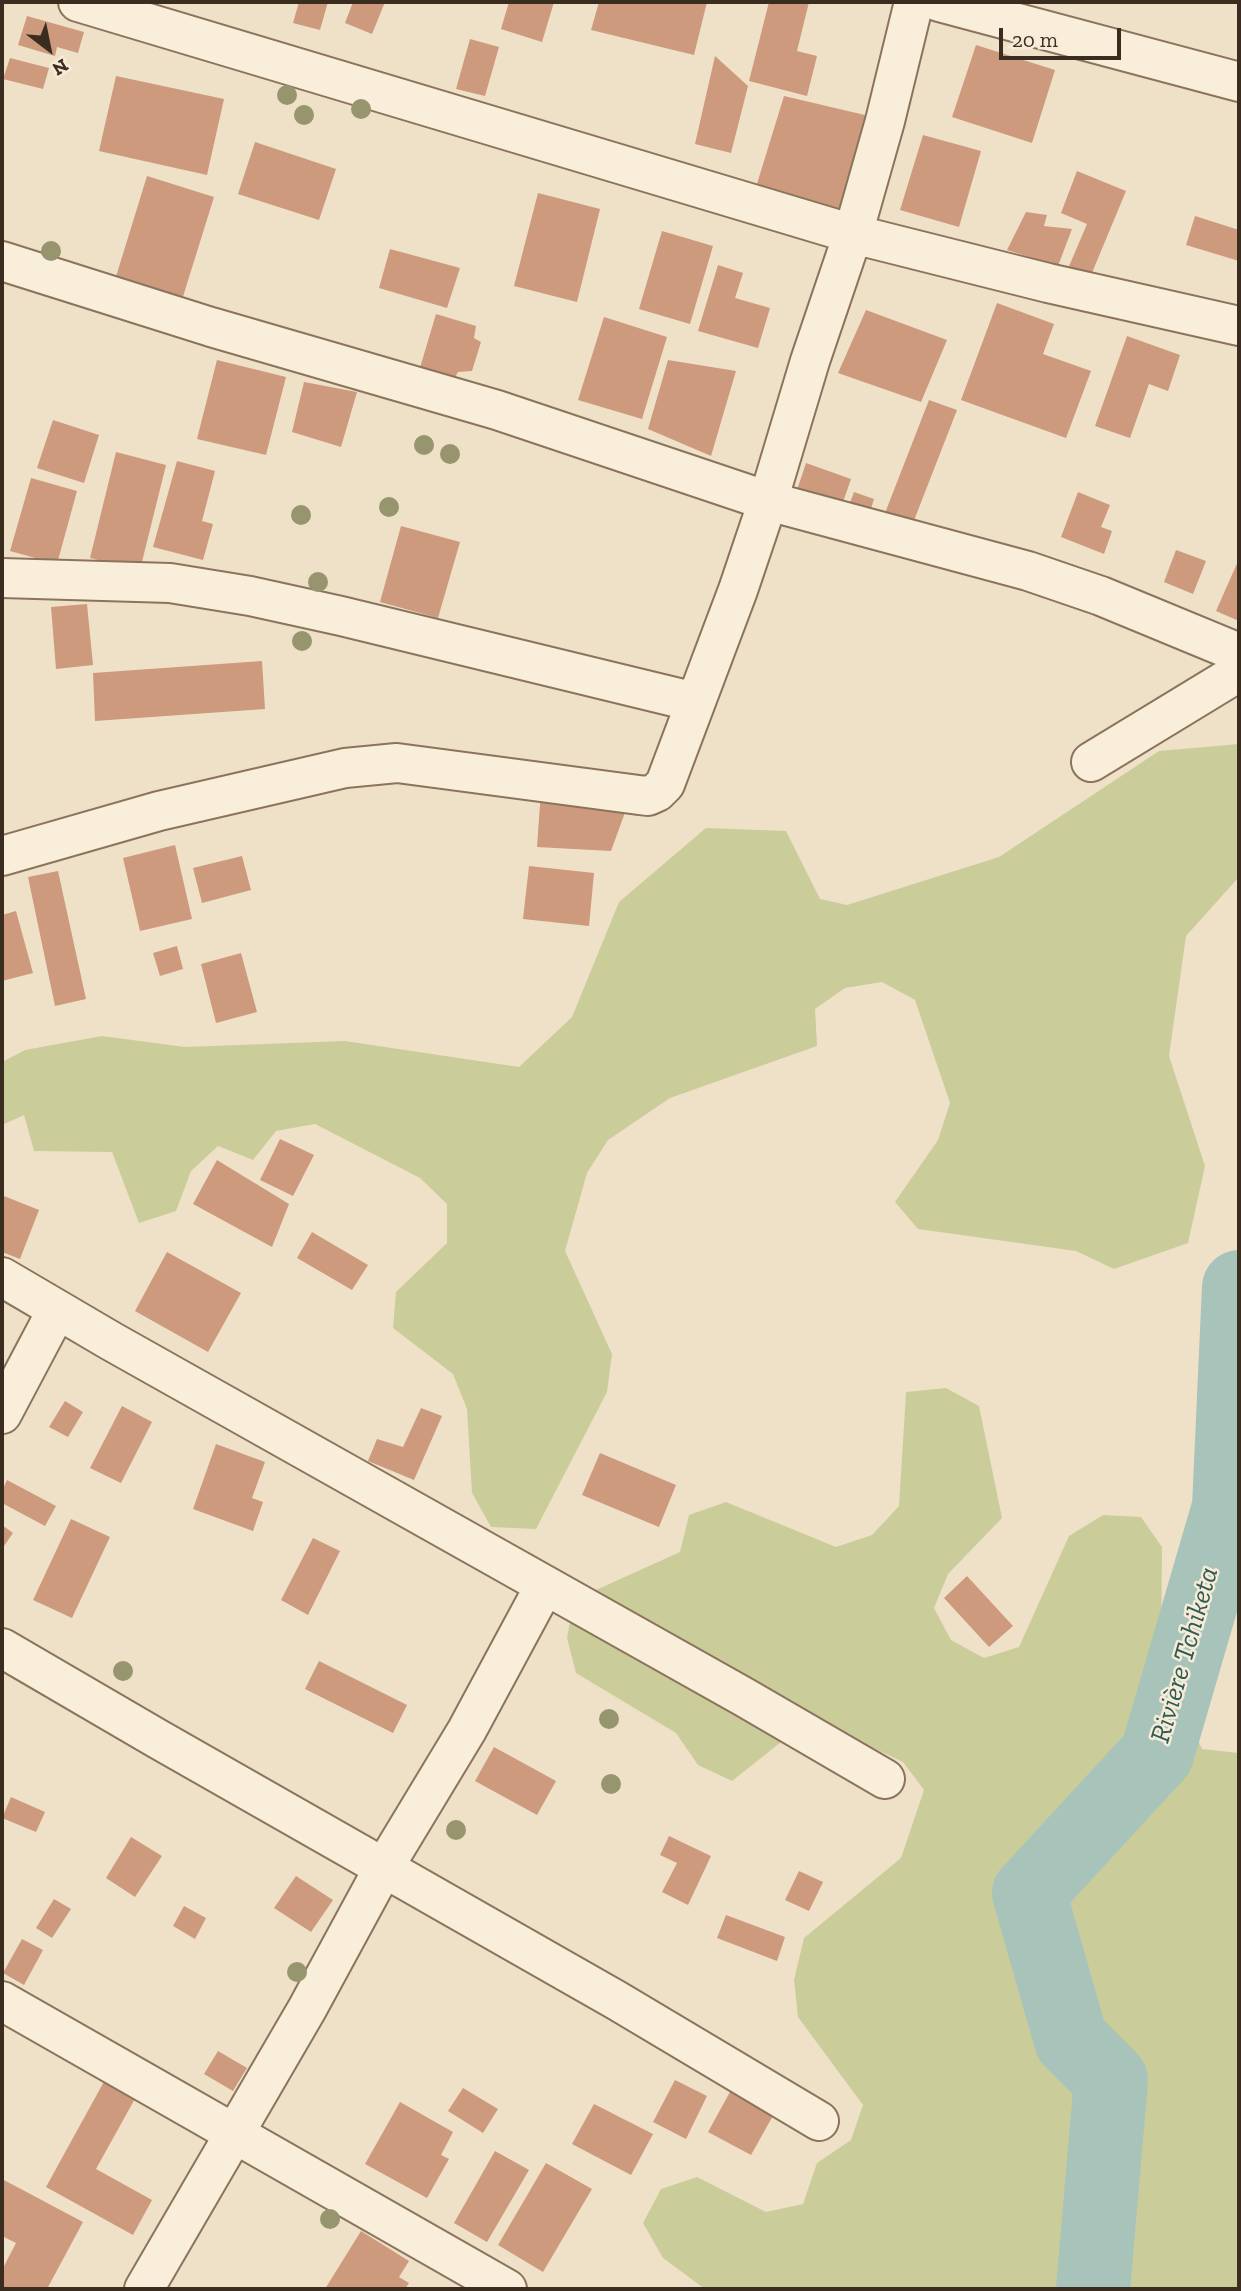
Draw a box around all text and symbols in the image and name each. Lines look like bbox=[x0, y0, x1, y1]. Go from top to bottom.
north arrow bbox=[14, 14, 84, 84]
scale bar bbox=[1003, 14, 1126, 58]
text: 20 m bbox=[1012, 27, 1058, 52]
text: N bbox=[48, 54, 73, 81]
water label: Rivière Tchiketa bbox=[1144, 1563, 1226, 1747]

